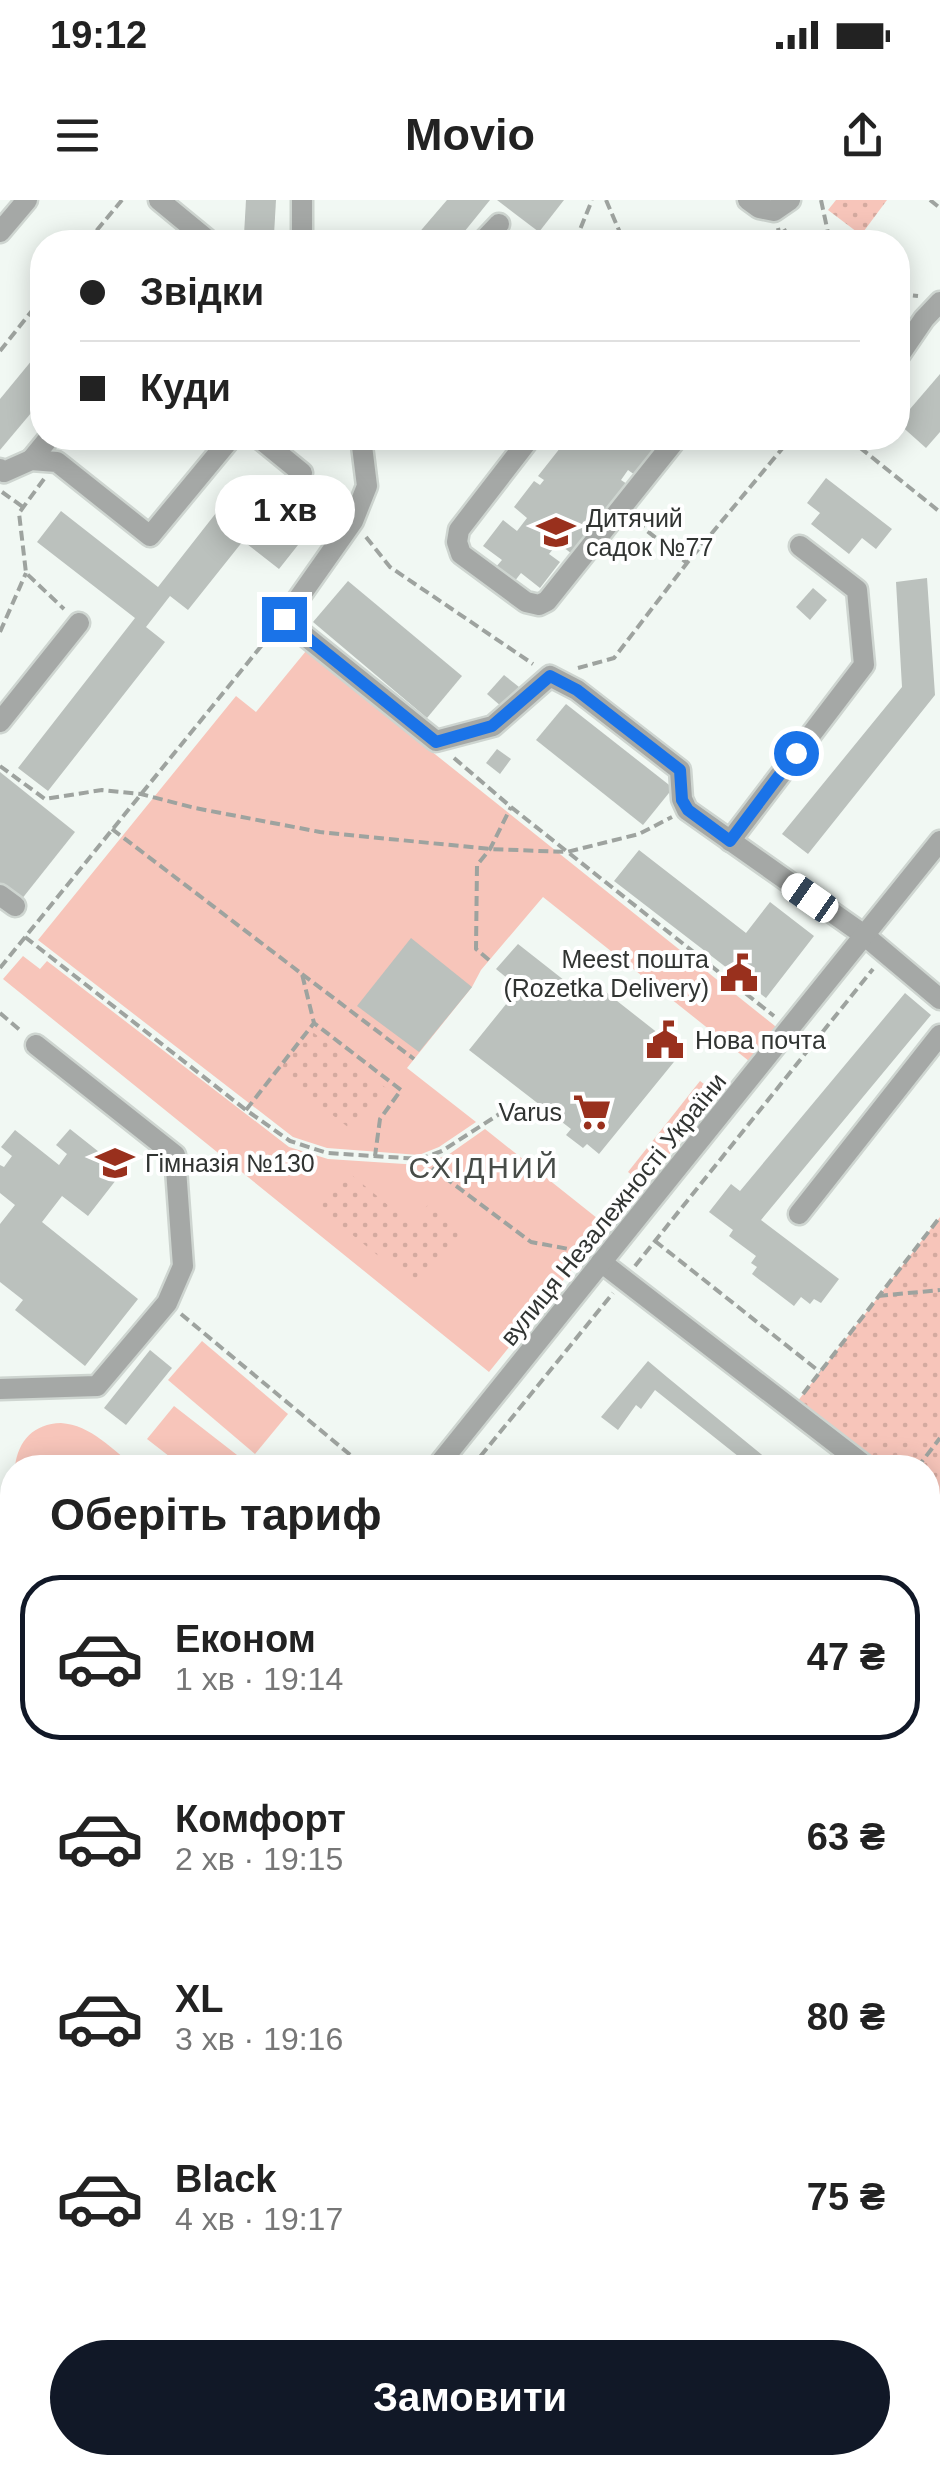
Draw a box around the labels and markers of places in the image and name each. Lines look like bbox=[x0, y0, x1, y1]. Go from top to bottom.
place label: Дитячий садок №77 bbox=[586, 504, 713, 561]
school or university icon: Дитячий садок №77 bbox=[535, 511, 577, 553]
place label: Meest пошта (Rozetka Delivery) bbox=[503, 945, 709, 1002]
public building icon: Meest пошта (Rozetka Delivery) bbox=[718, 952, 760, 994]
public building icon: Нова почта bbox=[644, 1019, 686, 1061]
place label: Нова почта bbox=[695, 1026, 826, 1054]
supermarket icon: Varus bbox=[571, 1091, 613, 1133]
place label: Varus bbox=[499, 1098, 562, 1126]
school or university icon: Гімназія №130 bbox=[94, 1142, 136, 1184]
place label: Гімназія №130 bbox=[145, 1149, 315, 1177]

